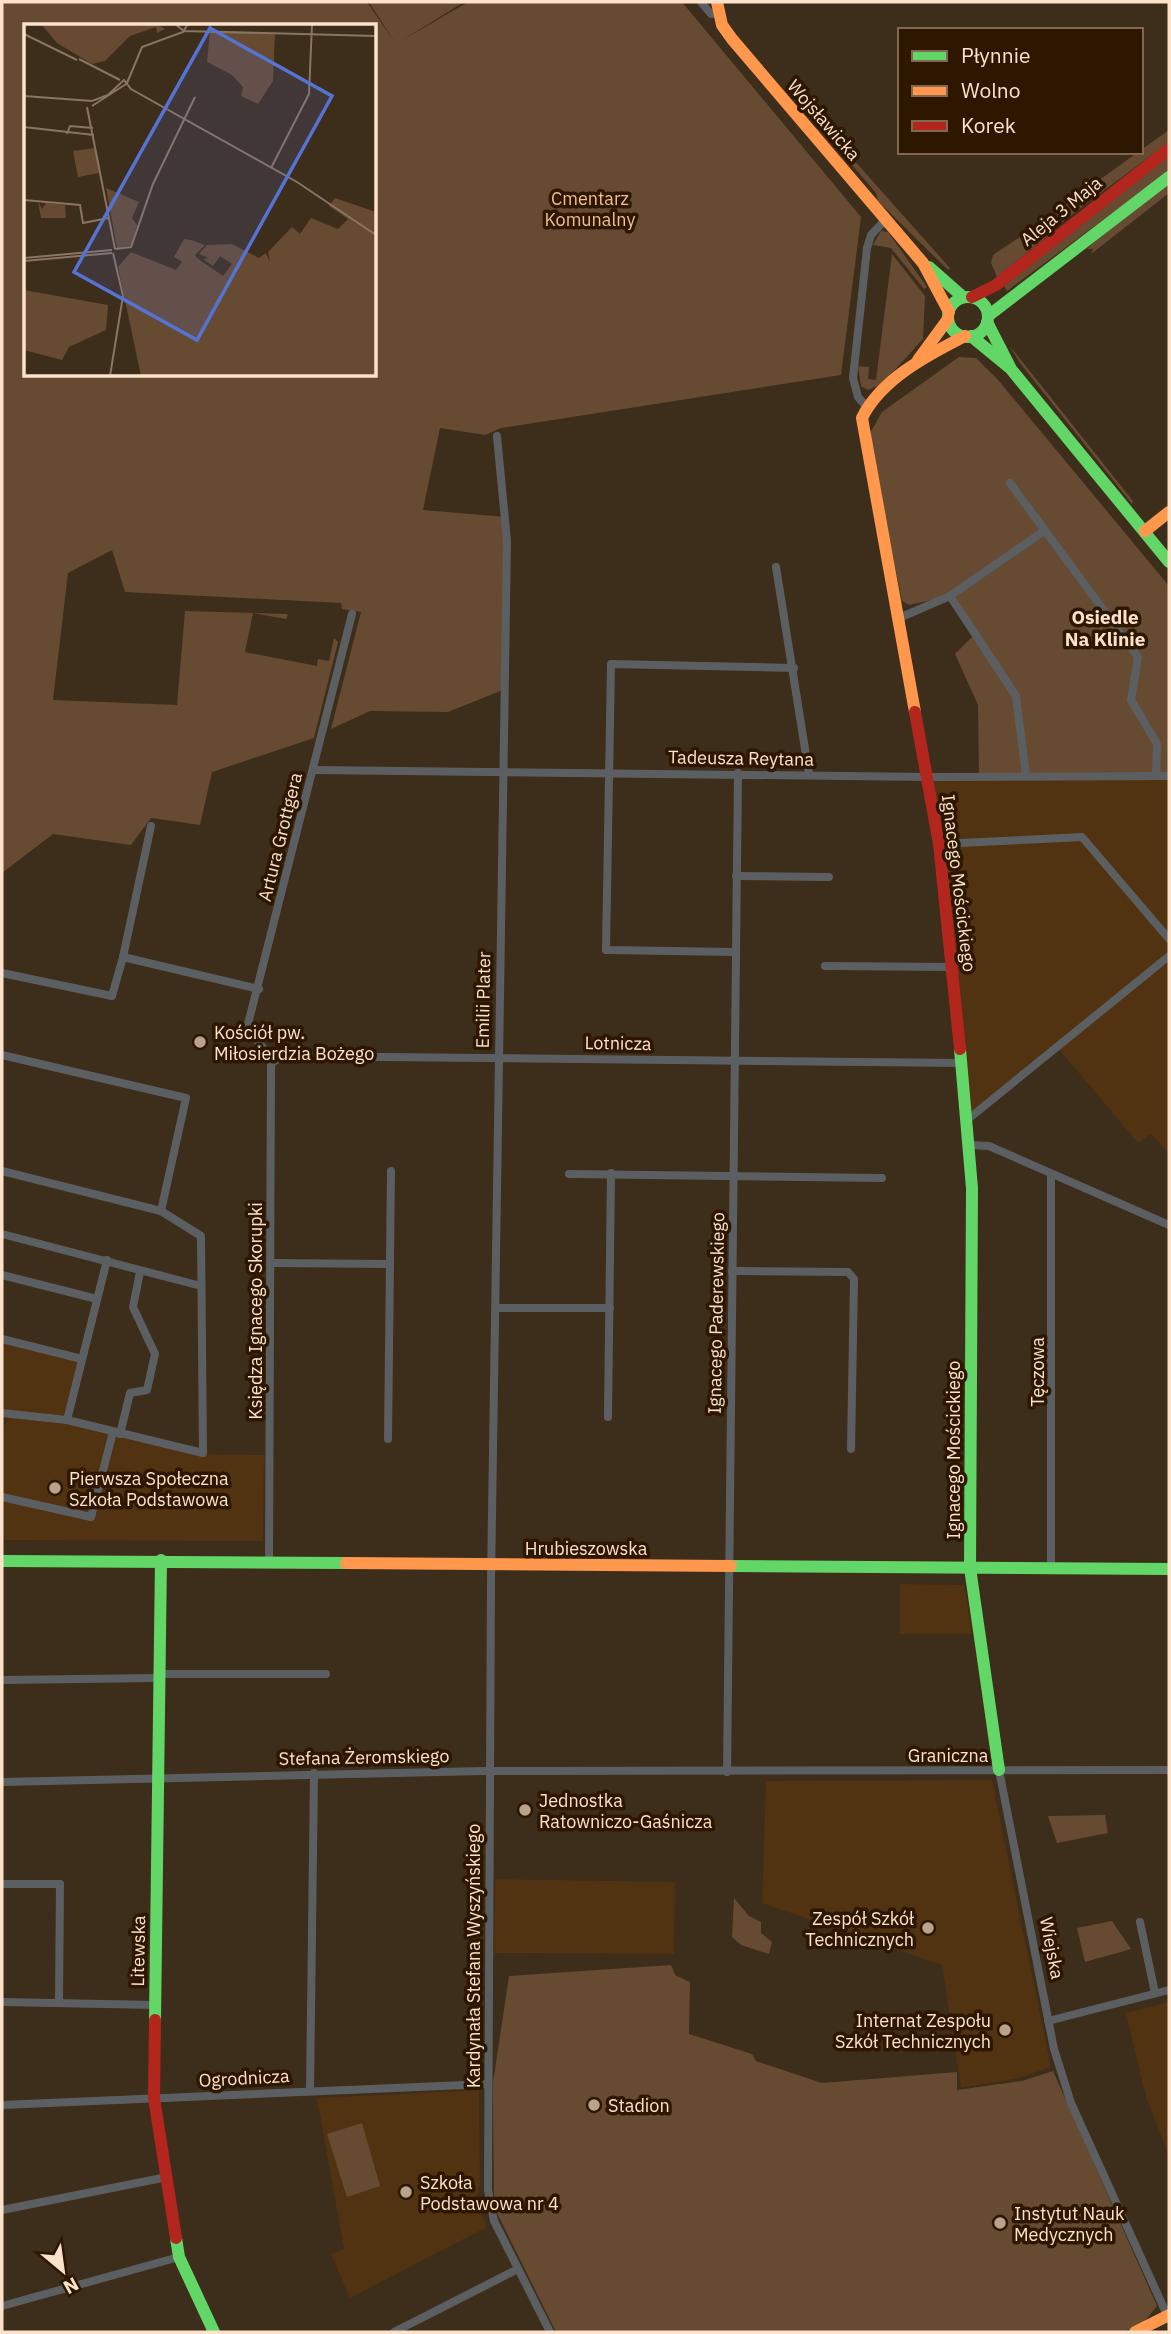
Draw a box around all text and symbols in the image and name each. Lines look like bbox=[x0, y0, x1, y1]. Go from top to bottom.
inset map bbox=[24, 24, 376, 376]
legend bbox=[898, 28, 1143, 154]
text: Płynnie bbox=[961, 41, 1030, 69]
street label: Wojsławicka bbox=[782, 75, 866, 166]
text: Wolno bbox=[961, 76, 1021, 104]
text: Korek bbox=[961, 111, 1016, 139]
street label: Aleja 3 Maja bbox=[1016, 171, 1107, 251]
park label: Cmentarz Komunalny bbox=[545, 187, 635, 231]
district label: Osiedle Na Klinie bbox=[1065, 605, 1145, 651]
street label: Tadeusza Reytana bbox=[668, 745, 814, 771]
street label: Artura Grottgera bbox=[253, 770, 307, 904]
street label: Ignacego Mościckiego bbox=[937, 793, 981, 973]
street label: Emilii Plater bbox=[471, 951, 495, 1049]
place label: Kościół pw. Miłosierdzia Bożego bbox=[214, 1021, 374, 1065]
street label: Lotnicza bbox=[584, 1031, 652, 1055]
marker: Kościół pw. Miłosierdzia Bożego bbox=[192, 1034, 208, 1050]
street label: Księdza Ignacego Skorupki bbox=[244, 1202, 267, 1420]
street label: Ignacego Paderewskiego bbox=[703, 1212, 729, 1414]
street label: Tęczowa bbox=[1026, 1337, 1049, 1407]
street label: Ignacego Mościckiego bbox=[942, 1361, 965, 1539]
place label: Pierwsza Społeczna Szkoła Podstawowa bbox=[69, 1467, 229, 1511]
marker: Pierwsza Społeczna Szkoła Podstawowa bbox=[47, 1480, 63, 1496]
street label: Hrubieszowska bbox=[525, 1537, 648, 1560]
street label: Stefana Żeromskiego bbox=[278, 1744, 450, 1770]
street label: Graniczna bbox=[908, 1744, 989, 1767]
place label: Jednostka Ratowniczo-Gaśnicza bbox=[539, 1789, 713, 1833]
marker: Jednostka Ratowniczo-Gaśnicza bbox=[517, 1802, 533, 1818]
street label: Kardynała Stefana Wyszyńskiego bbox=[462, 1824, 485, 2088]
place label: Zespół Szkół Technicznych bbox=[805, 1907, 914, 1951]
street label: Litewska bbox=[126, 1915, 150, 1987]
street label: Wiejska bbox=[1035, 1915, 1069, 1981]
marker: Zespół Szkół Technicznych bbox=[920, 1920, 936, 1936]
place label: Internat Zespołu Szkół Technicznych bbox=[835, 2009, 991, 2053]
marker: Internat Zespołu Szkół Technicznych bbox=[997, 2022, 1013, 2038]
street label: Ogrodnicza bbox=[198, 2064, 290, 2092]
place label: Stadion bbox=[608, 2094, 670, 2117]
marker: Stadion bbox=[586, 2097, 602, 2113]
place label: Szkoła Podstawowa nr 4 bbox=[420, 2171, 559, 2215]
marker: Szkoła Podstawowa nr 4 bbox=[398, 2184, 414, 2200]
place label: Instytut Nauk Medycznych bbox=[1014, 2202, 1125, 2246]
marker: Instytut Nauk Medycznych bbox=[992, 2215, 1008, 2231]
north arrow bbox=[28, 2236, 98, 2306]
text: N bbox=[59, 2272, 83, 2300]

